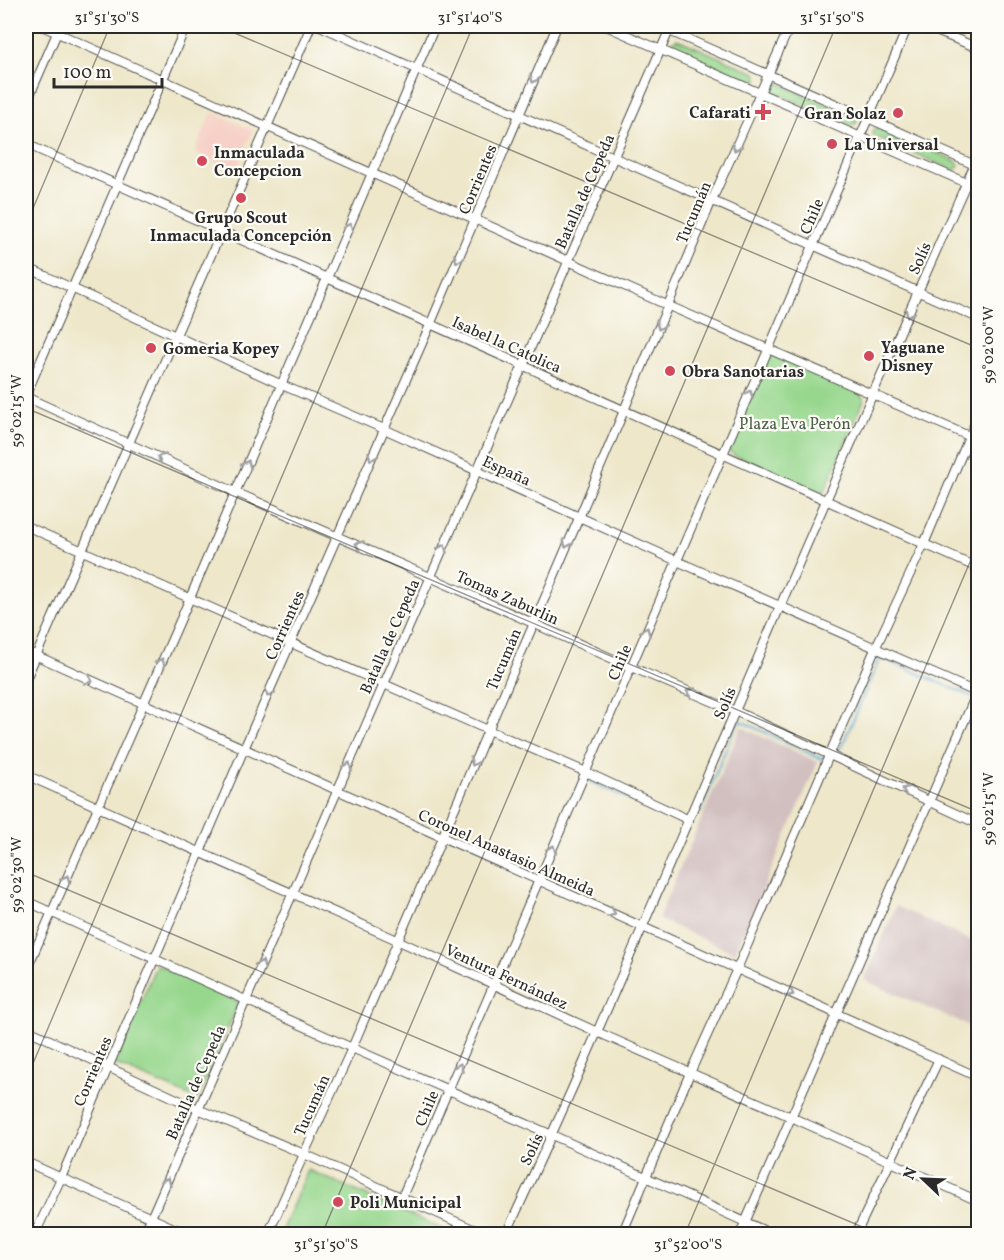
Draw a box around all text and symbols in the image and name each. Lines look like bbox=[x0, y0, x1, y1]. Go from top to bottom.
text: 31°51'30"S bbox=[75, 8, 139, 29]
text: 31°51'40"S bbox=[438, 8, 502, 29]
text: 31°51'50"S bbox=[800, 8, 864, 29]
scale bar bbox=[54, 51, 162, 89]
text: 100 m bbox=[63, 61, 112, 86]
one-way arrow bbox=[529, 73, 541, 84]
place label: Cafarati bbox=[689, 103, 751, 125]
place label: Gran Solaz bbox=[804, 104, 886, 126]
marker: Cafarati bbox=[756, 105, 770, 119]
marker: Gran Solaz bbox=[891, 106, 905, 120]
street label: Batalla de Cepeda bbox=[551, 131, 621, 253]
place label: La Universal bbox=[844, 135, 939, 157]
marker: La Universal bbox=[825, 137, 839, 151]
one-way arrow bbox=[732, 140, 744, 151]
street label: Corrientes bbox=[454, 141, 504, 218]
place label: Inmaculada Concepcion bbox=[214, 143, 305, 183]
marker: Inmaculada Concepcion bbox=[195, 154, 209, 168]
street label: Tucumán bbox=[672, 178, 718, 247]
marker: Grupo Scout Inmaculada Concepción bbox=[234, 191, 248, 205]
street label: Chile bbox=[795, 195, 830, 238]
place label: Grupo Scout Inmaculada Concepción bbox=[150, 208, 332, 248]
one-way arrow bbox=[342, 222, 354, 233]
street label: Solís bbox=[904, 239, 938, 279]
one-way arrow bbox=[453, 253, 465, 264]
one-way arrow bbox=[904, 306, 916, 317]
text: 59°02'00"W bbox=[979, 306, 1000, 384]
street label: Isabel la Catolica bbox=[448, 312, 564, 380]
one-way arrow bbox=[655, 320, 667, 331]
place label: Yaguane Disney bbox=[881, 338, 945, 378]
place label: Gomeria Kopey bbox=[163, 339, 279, 361]
marker: Gomeria Kopey bbox=[144, 341, 158, 355]
marker: Yaguane Disney bbox=[862, 349, 876, 363]
place label: Obra Sanotarias bbox=[682, 362, 804, 384]
marker: Obra Sanotarias bbox=[663, 364, 677, 378]
text: 59°02'15"W bbox=[7, 374, 28, 448]
one-way arrow bbox=[742, 390, 754, 401]
park label: Plaza Eva Perón bbox=[739, 414, 851, 436]
one-way arrow bbox=[367, 451, 379, 462]
street label: España bbox=[478, 451, 534, 493]
one-way arrow bbox=[156, 454, 167, 466]
one-way arrow bbox=[240, 459, 252, 470]
one-way arrow bbox=[563, 538, 575, 549]
one-way arrow bbox=[354, 541, 365, 553]
one-way arrow bbox=[435, 544, 447, 555]
street label: Tomas Zaburlin bbox=[452, 566, 562, 631]
street label: Batalla de Cepeda bbox=[356, 576, 426, 698]
street label: Corrientes bbox=[261, 587, 311, 664]
street label: Tucumán bbox=[482, 625, 528, 694]
one-way arrow bbox=[639, 627, 651, 638]
street label: Chile bbox=[603, 641, 638, 684]
one-way arrow bbox=[154, 657, 166, 668]
one-way arrow bbox=[83, 672, 94, 684]
street label: Solís bbox=[709, 684, 743, 724]
one-way arrow bbox=[264, 687, 276, 698]
one-way arrow bbox=[686, 687, 697, 699]
one-way arrow bbox=[469, 756, 481, 767]
one-way arrow bbox=[341, 761, 353, 772]
text: 59°02'15"W bbox=[979, 772, 1000, 846]
one-way arrow bbox=[902, 786, 913, 798]
street label: Coronel Anastasio Almeida bbox=[414, 805, 598, 903]
text: 59°02'30"W bbox=[7, 837, 28, 913]
one-way arrow bbox=[545, 844, 557, 855]
one-way arrow bbox=[59, 874, 71, 885]
one-way arrow bbox=[606, 906, 617, 918]
street label: Ventura Fernández bbox=[441, 940, 571, 1016]
one-way arrow bbox=[254, 959, 266, 970]
one-way arrow bbox=[784, 986, 795, 998]
street label: Batalla de Cepeda bbox=[162, 1022, 232, 1144]
street label: Corrientes bbox=[69, 1033, 119, 1110]
one-way arrow bbox=[451, 1062, 463, 1073]
street label: Tucumán bbox=[289, 1071, 336, 1140]
street label: Chile bbox=[410, 1087, 445, 1130]
street label: Solís bbox=[516, 1130, 550, 1170]
north arrow bbox=[893, 1149, 953, 1209]
text: N bbox=[899, 1164, 924, 1184]
one-way arrow bbox=[160, 1176, 172, 1187]
place label: Poli Municipal bbox=[350, 1193, 462, 1215]
marker: Poli Municipal bbox=[331, 1195, 345, 1209]
text: 31°51'50"S bbox=[294, 1235, 358, 1256]
text: 31°52'00"S bbox=[654, 1235, 722, 1256]

